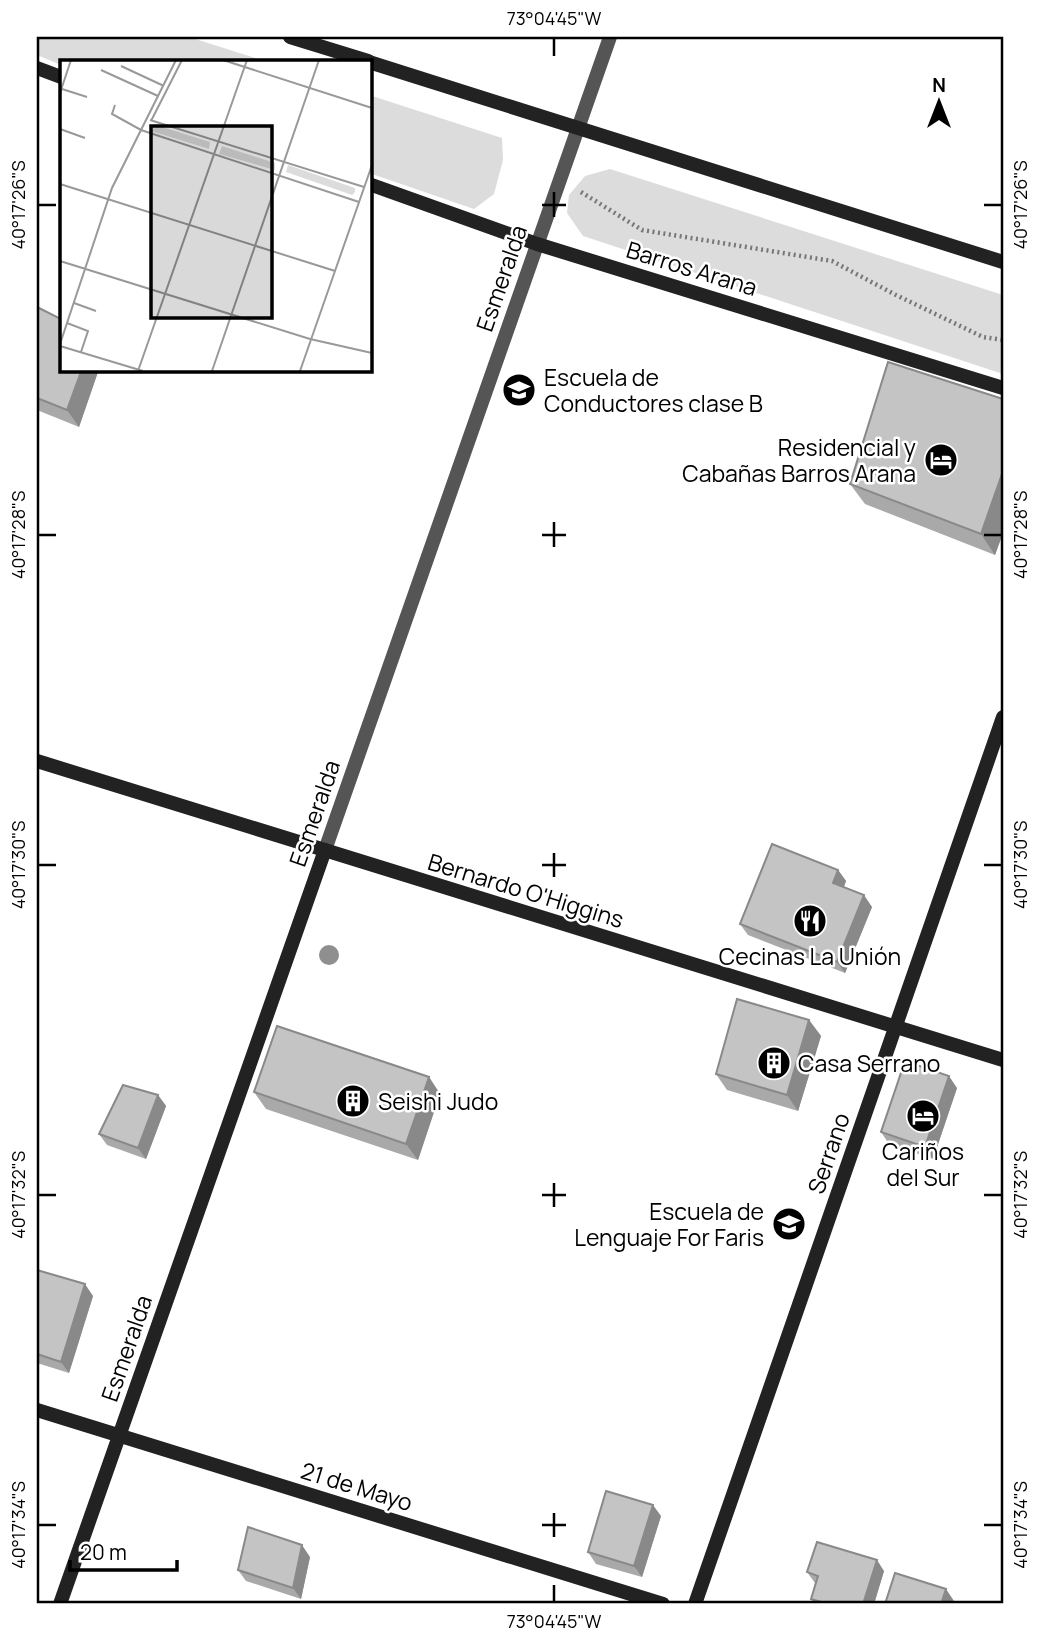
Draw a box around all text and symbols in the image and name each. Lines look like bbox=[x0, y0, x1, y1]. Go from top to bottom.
text: 73°04'45"W bbox=[507, 6, 602, 30]
inset map bbox=[60, 60, 371, 371]
north arrow bbox=[904, 66, 974, 136]
text: N bbox=[932, 72, 946, 98]
text: 40°17'26"S bbox=[6, 160, 30, 250]
text: 40°17'26"S bbox=[1008, 160, 1032, 250]
street label: Esmeralda bbox=[468, 221, 534, 335]
street label: Barros Arana bbox=[623, 233, 761, 303]
place label: Escuela de Conductores clase B bbox=[544, 361, 763, 419]
school or university icon: Escuela de Conductores clase B bbox=[500, 371, 538, 409]
place label: Residencial y Cabañas Barros Arana bbox=[682, 431, 916, 489]
hotel icon: Residencial y Cabañas Barros Arana bbox=[922, 441, 960, 479]
text: 40°17'28"S bbox=[6, 491, 30, 579]
text: 40°17'28"S bbox=[1008, 491, 1032, 579]
street label: Esmeralda bbox=[281, 756, 347, 870]
text: 40°17'30"S bbox=[6, 821, 30, 909]
text: 40°17'30"S bbox=[1008, 821, 1032, 909]
street label: Bernardo O'Higgins bbox=[424, 845, 628, 935]
restaurant icon: Cecinas La Unión bbox=[791, 902, 829, 940]
place label: Cecinas La Unión bbox=[719, 940, 901, 972]
building icon: Casa Serrano bbox=[755, 1044, 793, 1082]
place label: Casa Serrano bbox=[798, 1047, 940, 1079]
building icon: Seishi Judo bbox=[334, 1082, 372, 1120]
place label: Seishi Judo bbox=[378, 1085, 498, 1117]
hotel icon: Cariños del Sur bbox=[904, 1097, 942, 1135]
street label: Serrano bbox=[799, 1108, 857, 1198]
place label: Cariños del Sur bbox=[882, 1135, 964, 1193]
text: 40°17'32"S bbox=[6, 1151, 30, 1239]
text: 40°17'32"S bbox=[1008, 1151, 1032, 1239]
place label: Escuela de Lenguaje For Faris bbox=[574, 1195, 764, 1253]
school or university icon: Escuela de Lenguaje For Faris bbox=[770, 1205, 808, 1243]
street label: Esmeralda bbox=[93, 1291, 159, 1405]
street label: 21 de Mayo bbox=[297, 1454, 417, 1518]
text: 40°17'34"S bbox=[6, 1481, 30, 1569]
text: 40°17'34"S bbox=[1008, 1481, 1032, 1569]
scale bar bbox=[70, 1529, 177, 1573]
text: 20 m bbox=[80, 1538, 127, 1566]
text: 73°04'45"W bbox=[507, 1609, 602, 1633]

